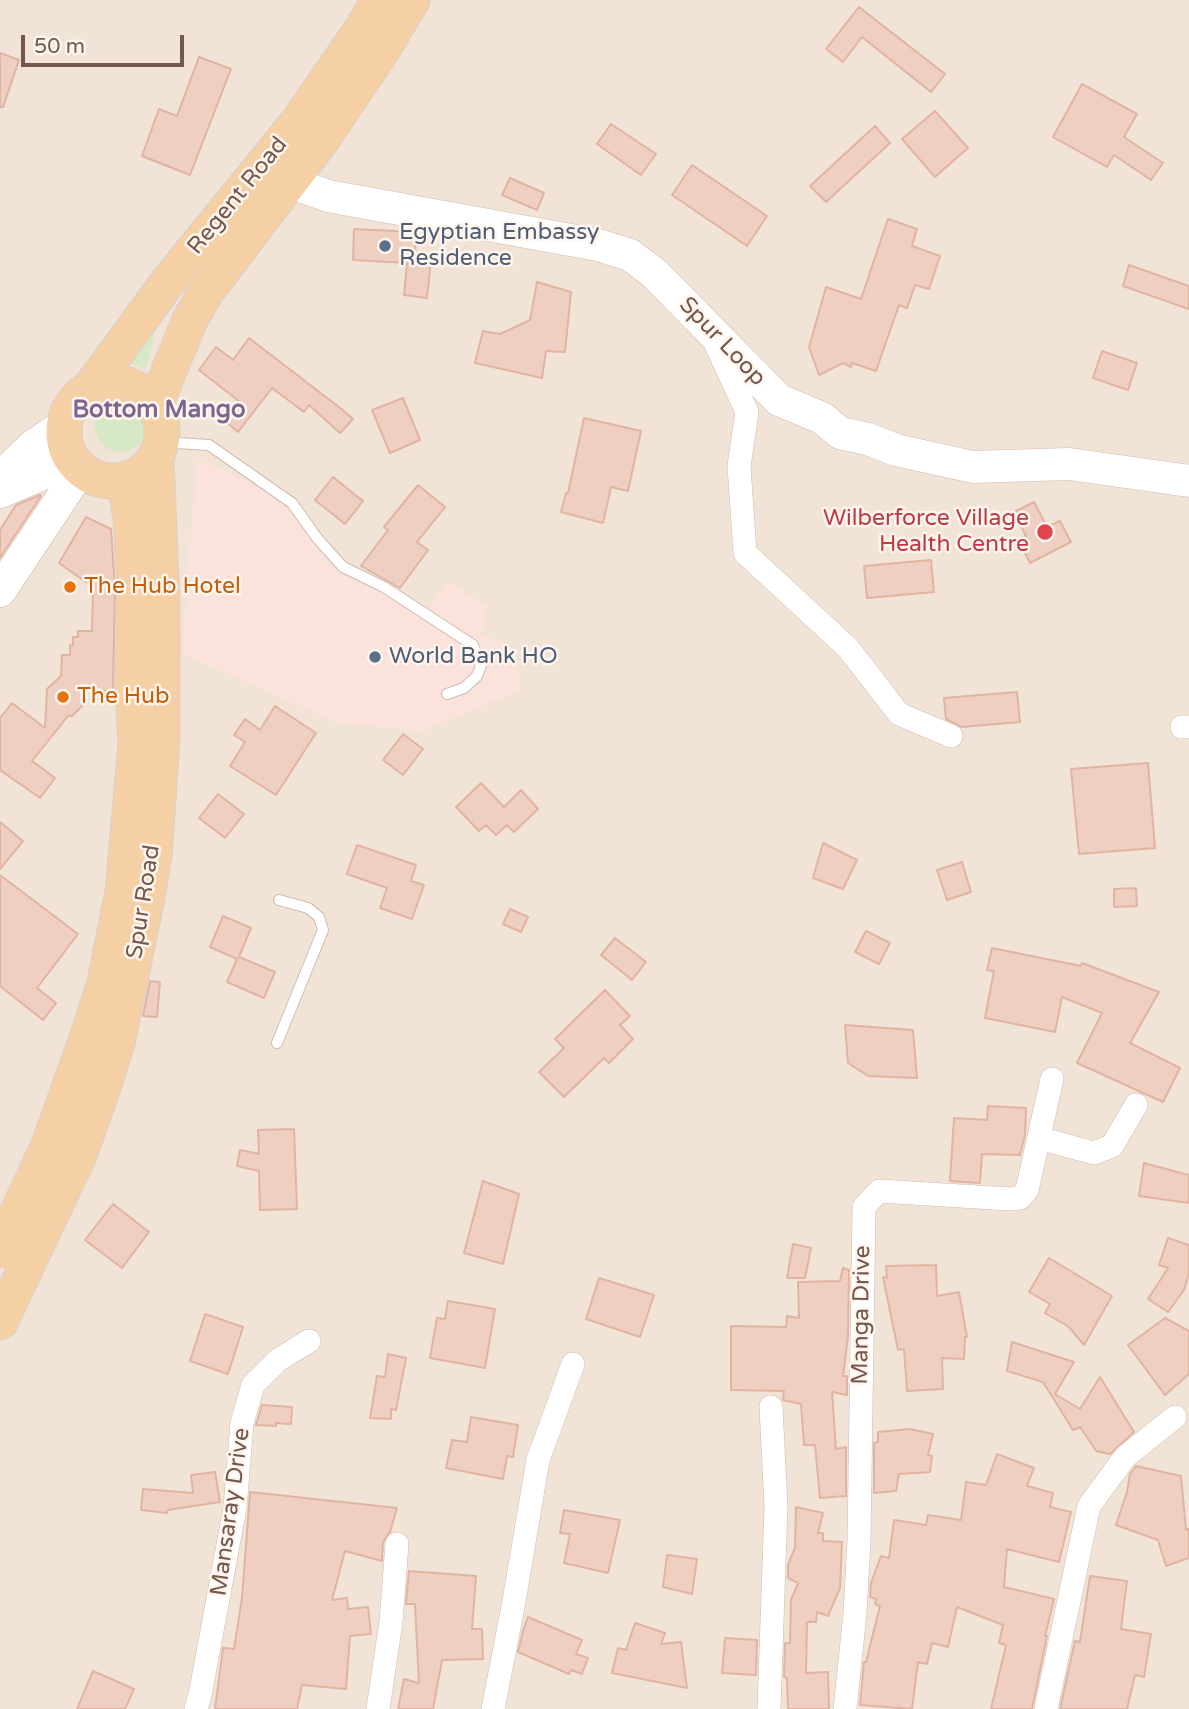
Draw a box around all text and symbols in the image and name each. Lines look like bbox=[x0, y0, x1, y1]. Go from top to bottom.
scale bar bbox=[24, 21, 187, 65]
text: 50 m bbox=[34, 34, 85, 59]
street label: Regent Road bbox=[182, 132, 294, 260]
place label: Egyptian Embassy Residence bbox=[399, 219, 599, 273]
marker: Egyptian Embassy Residence bbox=[377, 238, 393, 254]
street label: Spur Loop bbox=[673, 292, 771, 392]
district label: Bottom Mango bbox=[72, 397, 246, 425]
place label: Wilberforce Village Health Centre bbox=[823, 505, 1029, 559]
marker: Wilberforce Village Health Centre bbox=[1035, 522, 1055, 542]
place label: The Hub Hotel bbox=[84, 573, 241, 601]
marker: The Hub Hotel bbox=[62, 579, 78, 595]
place label: World Bank HO bbox=[389, 643, 558, 671]
marker: World Bank HO bbox=[367, 649, 383, 665]
place label: The Hub bbox=[77, 683, 169, 711]
marker: The Hub bbox=[55, 689, 71, 705]
street label: Spur Road bbox=[121, 843, 167, 961]
street label: Manga Drive bbox=[847, 1245, 877, 1385]
street label: Mansaray Drive bbox=[206, 1426, 256, 1598]

